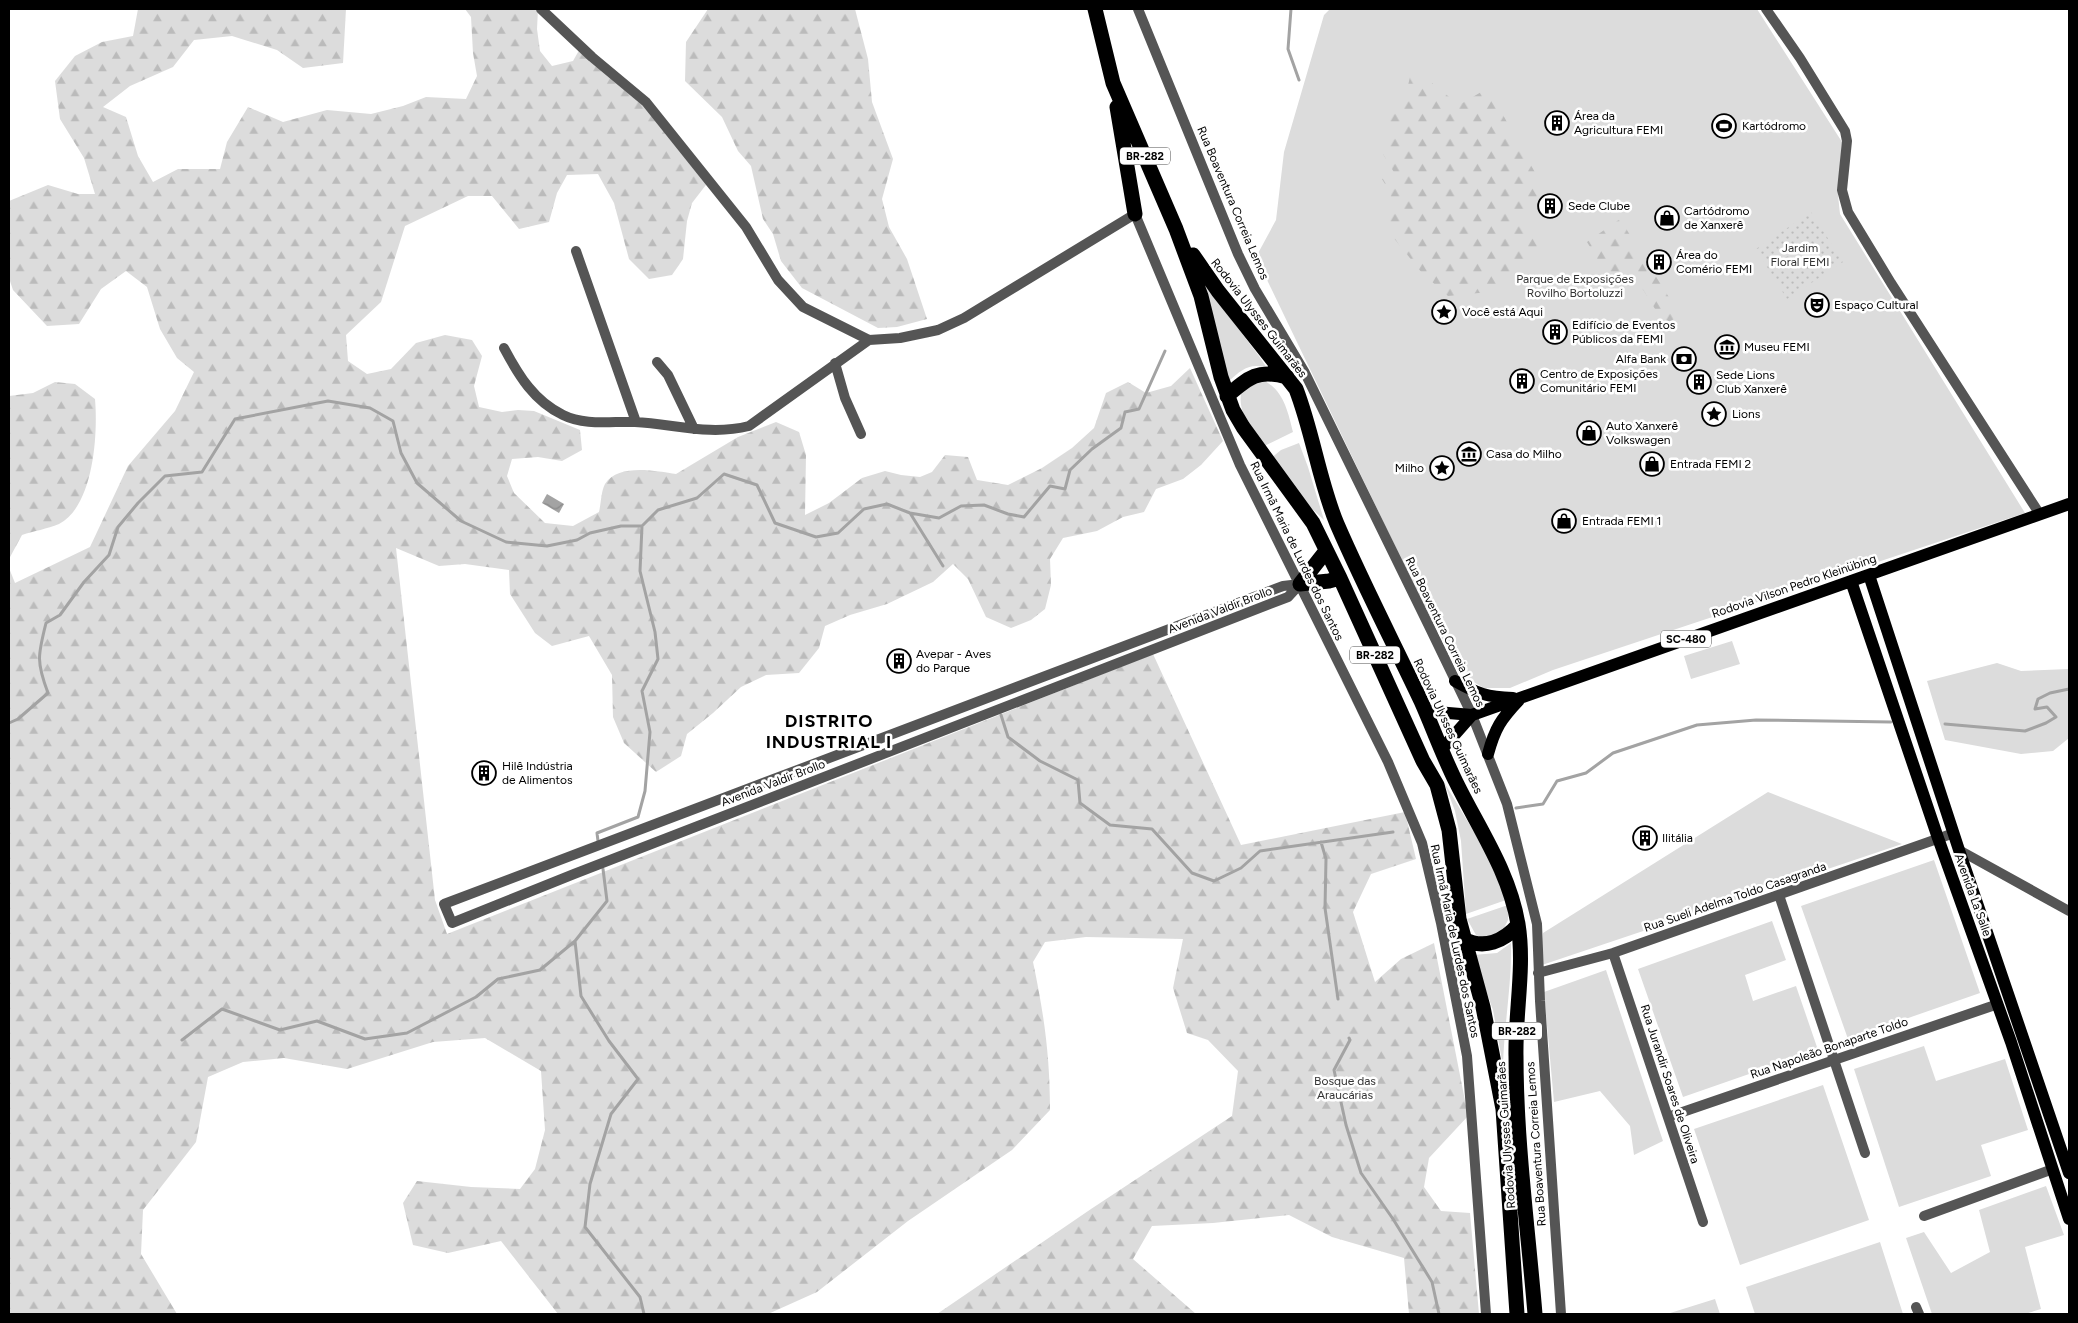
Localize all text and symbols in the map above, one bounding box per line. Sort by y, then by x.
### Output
place label: Área da Agricultura FEMI [1574,109,1663,137]
building icon: Área da Agricultura FEMI [1544,110,1570,136]
sports icon: Kartódromo [1711,113,1737,139]
place label: Kartódromo [1742,119,1806,133]
street label: Rua Boaventura Correia Lemos [1194,124,1272,282]
road number: BR-282 [1120,148,1170,164]
building icon: Sede Clube [1537,193,1563,219]
place label: Sede Clube [1568,199,1630,213]
place label: Cartódromo de Xanxerê [1684,204,1750,232]
shop icon: Cartódromo de Xanxerê [1654,205,1680,231]
park label: Jardim Floral FEMI [1771,241,1829,269]
place label: Área do Comério FEMI [1676,248,1752,276]
building icon: Área do Comério FEMI [1646,249,1672,275]
street label: Rodovia Ulysses Guimarães [1208,256,1310,381]
park label: Parque de Exposições Rovilho Bortoluzzi [1516,272,1634,300]
theatre icon: Espaço Cultural [1804,292,1830,318]
place label: Espaço Cultural [1834,298,1918,312]
place icon: Você está Aqui [1431,299,1457,325]
place label: Você está Aqui [1462,305,1543,319]
place label: Edifício de Eventos Públicos da FEMI [1572,318,1676,346]
building icon: Edifício de Eventos Públicos da FEMI [1542,319,1568,345]
museum icon: Museu FEMI [1714,334,1740,360]
place label: Museu FEMI [1744,340,1810,354]
bank icon: Alfa Bank [1671,346,1697,372]
place label: Alfa Bank [1616,352,1666,366]
place label: Centro de Exposições Comunitário FEMI [1540,367,1658,395]
building icon: Centro de Exposições Comunitário FEMI [1509,368,1535,394]
place label: Sede Lions Club Xanxerê [1716,368,1787,396]
building icon: Sede Lions Club Xanxerê [1686,369,1712,395]
place icon: Lions [1701,401,1727,427]
place label: Lions [1732,407,1761,421]
place label: Auto Xanxerê Volkswagen [1606,419,1678,447]
shop icon: Auto Xanxerê Volkswagen [1576,420,1602,446]
museum icon: Casa do Milho [1456,441,1482,467]
place label: Casa do Milho [1486,447,1562,461]
shop icon: Entrada FEMI 2 [1639,451,1665,477]
place icon: Milho [1429,455,1455,481]
place label: Entrada FEMI 2 [1670,457,1751,471]
street label: Rua Irmã Maria de Lurdes dos Santos [1247,459,1347,643]
place label: Milho [1395,461,1424,475]
shop icon: Entrada FEMI 1 [1551,508,1577,534]
place label: Entrada FEMI 1 [1582,514,1662,528]
street label: Rodovia Vilson Pedro Kleinübing [1710,551,1878,621]
street label: Rua Boaventura Correia Lemos [1403,555,1488,710]
street label: Avenida Valdir Brollo [1166,584,1274,636]
road number: SC-480 [1661,630,1711,648]
road number: BR-282 [1350,646,1400,664]
place label: Avepar - Aves do Parque [916,647,991,675]
building icon: Avepar - Aves do Parque [886,648,912,674]
street label: Rodovia Ulysses Guimarães [1411,656,1486,796]
district label: DISTRITO INDUSTRIAL I [766,710,892,753]
street label: Avenida Valdir Brollo [719,757,827,809]
place label: Hilê Indústria de Alimentos [502,759,573,787]
building icon: Hilê Indústria de Alimentos [471,760,497,786]
building icon: Ilitália [1632,825,1658,851]
place label: Ilitália [1662,831,1693,845]
street label: Rua Irmã Maria de Lurdes dos Santos [1428,843,1482,1039]
street label: Avenida La Salle [1952,852,1995,939]
street label: Rua Sueli Adelma Toldo Casagranda [1642,859,1828,935]
street label: Rua Jurandir Soares de Oliveira [1638,1003,1702,1165]
street label: Rua Napoleão Bonaparte Toldo [1748,1014,1910,1082]
road number: BR-282 [1492,1022,1542,1040]
street label: Rodovia Ulysses Guimarães [1494,1061,1518,1209]
street label: Rua Boaventura Correia Lemos [1523,1061,1549,1227]
park label: Bosque das Araucárias [1314,1074,1376,1102]

